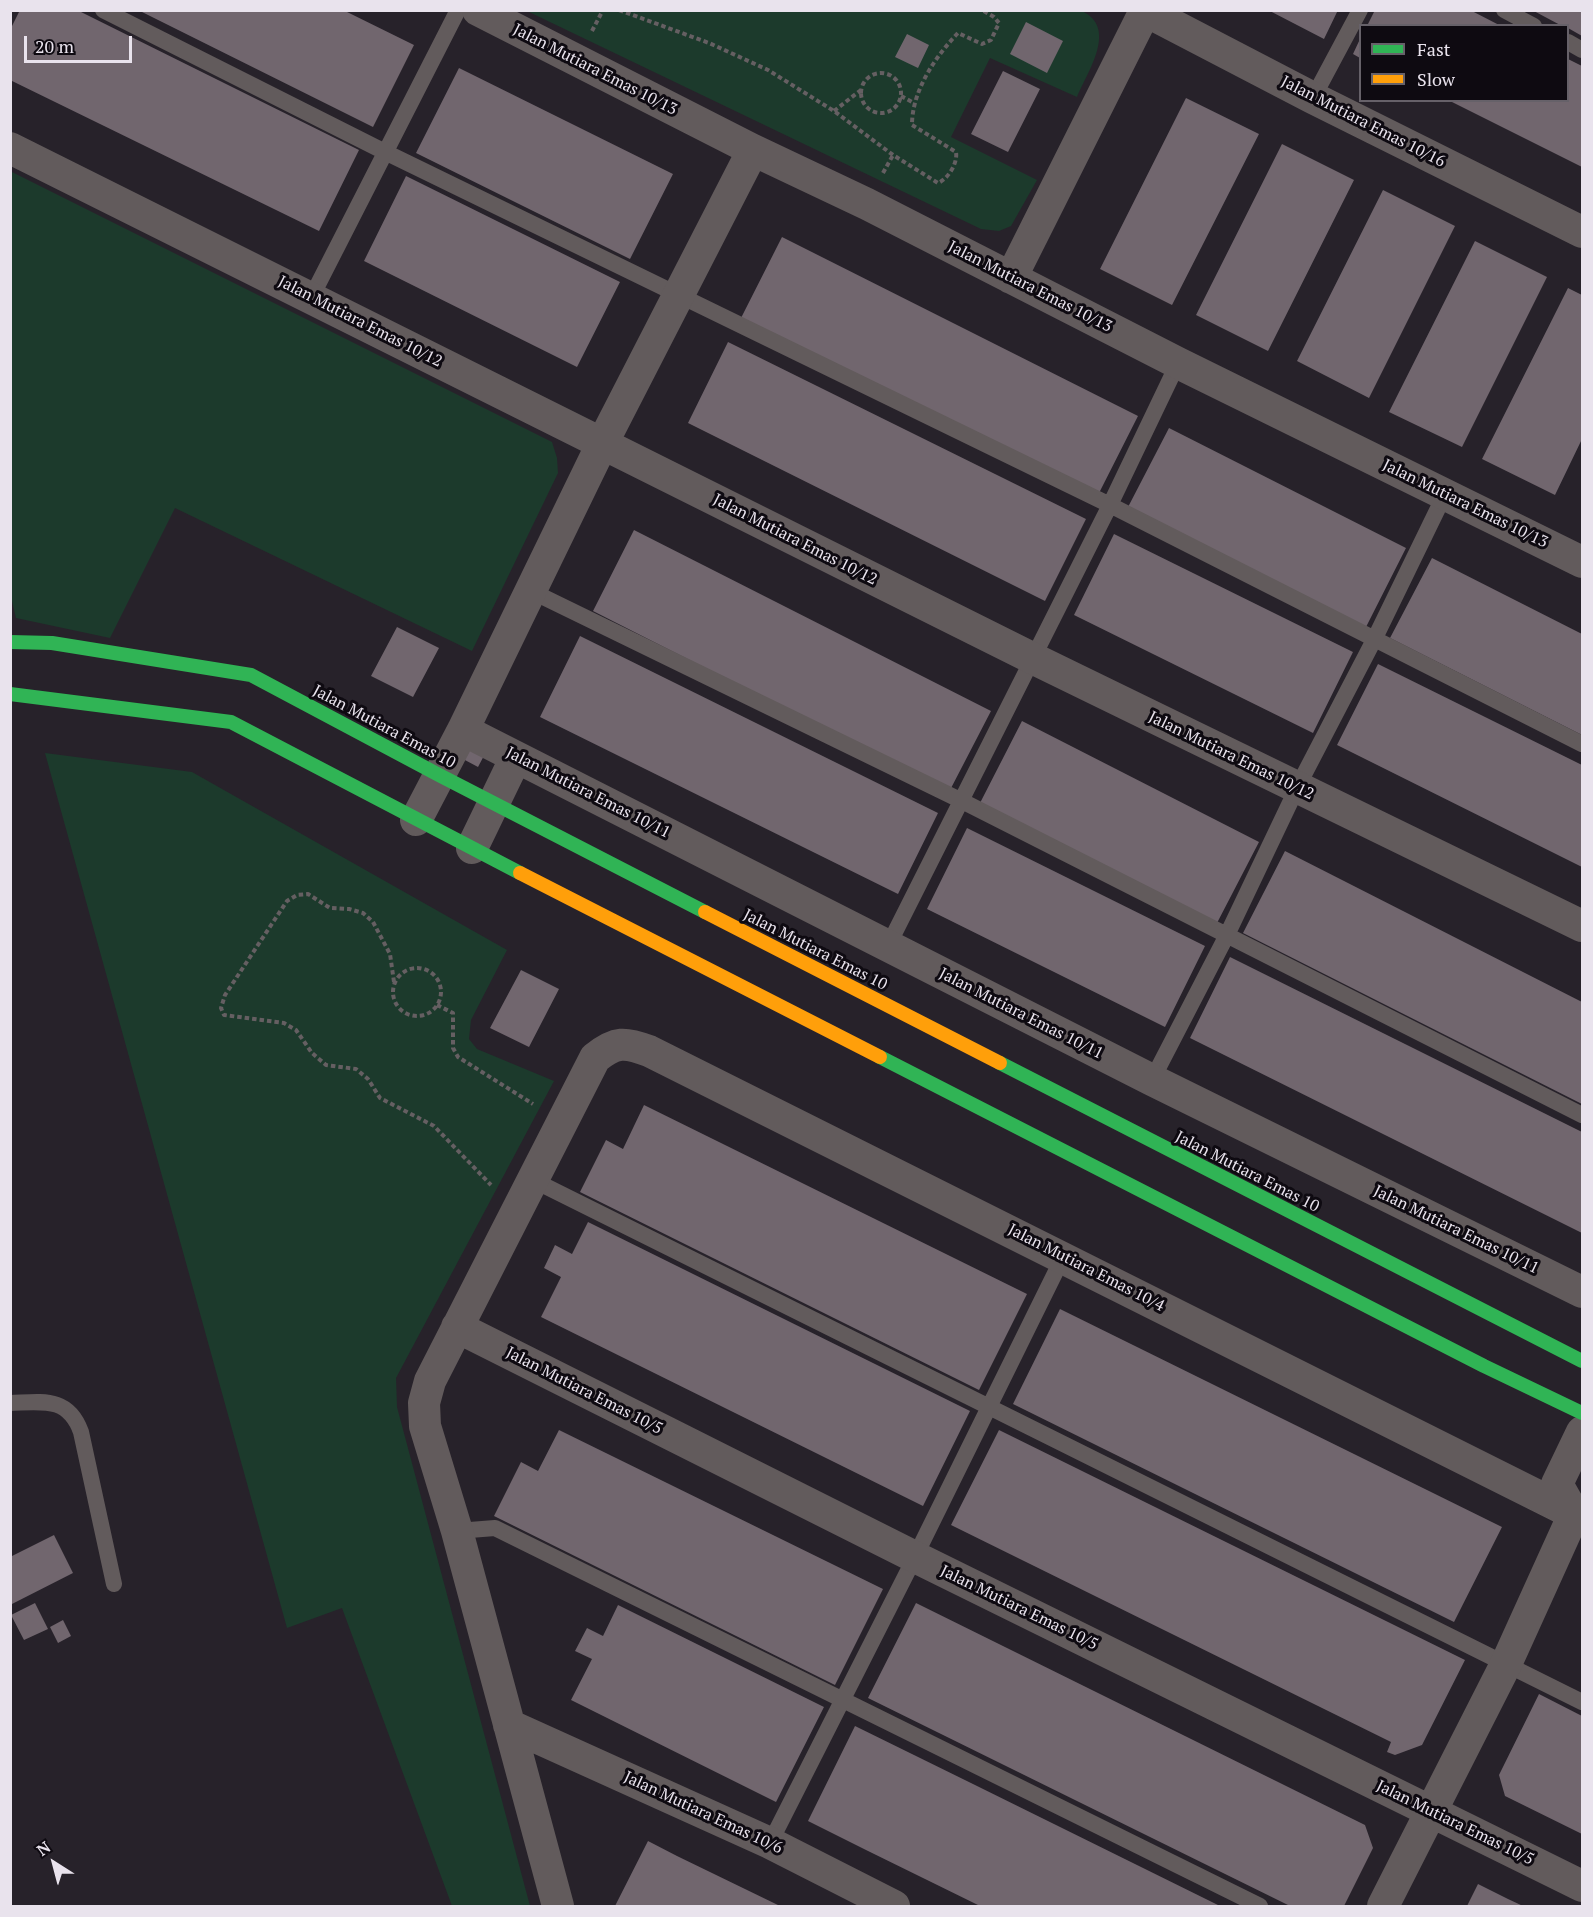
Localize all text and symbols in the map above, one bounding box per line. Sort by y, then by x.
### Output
street label: Jalan Mutiara Emas 10/13 [510,20,680,120]
scale bar [27,24,135,62]
legend [1359,24,1569,102]
text: 20 m [35,34,74,58]
text: Fast [1417,37,1450,61]
text: Slow [1417,67,1455,91]
street label: Jalan Mutiara Emas 10/16 [1278,72,1448,172]
street label: Jalan Mutiara Emas 10/13 [945,237,1115,337]
street label: Jalan Mutiara Emas 10/12 [275,272,445,372]
street label: Jalan Mutiara Emas 10/13 [1379,456,1551,552]
street label: Jalan Mutiara Emas 10/12 [710,490,880,590]
street label: Jalan Mutiara Emas 10 [309,681,459,773]
street label: Jalan Mutiara Emas 10/12 [1145,708,1317,804]
street label: Jalan Mutiara Emas 10/11 [503,743,673,843]
street label: Jalan Mutiara Emas 10 [740,905,890,995]
street label: Jalan Mutiara Emas 10/11 [936,964,1106,1064]
street label: Jalan Mutiara Emas 10 [1172,1127,1322,1217]
street label: Jalan Mutiara Emas 10/11 [1370,1182,1542,1278]
street label: Jalan Mutiara Emas 10/4 [1005,1220,1167,1316]
street label: Jalan Mutiara Emas 10/5 [503,1343,665,1439]
street label: Jalan Mutiara Emas 10/5 [937,1561,1101,1655]
street label: Jalan Mutiara Emas 10/6 [621,1768,785,1858]
street label: Jalan Mutiara Emas 10/5 [1373,1776,1537,1870]
north arrow [24,1833,84,1893]
text: N [32,1836,55,1861]

